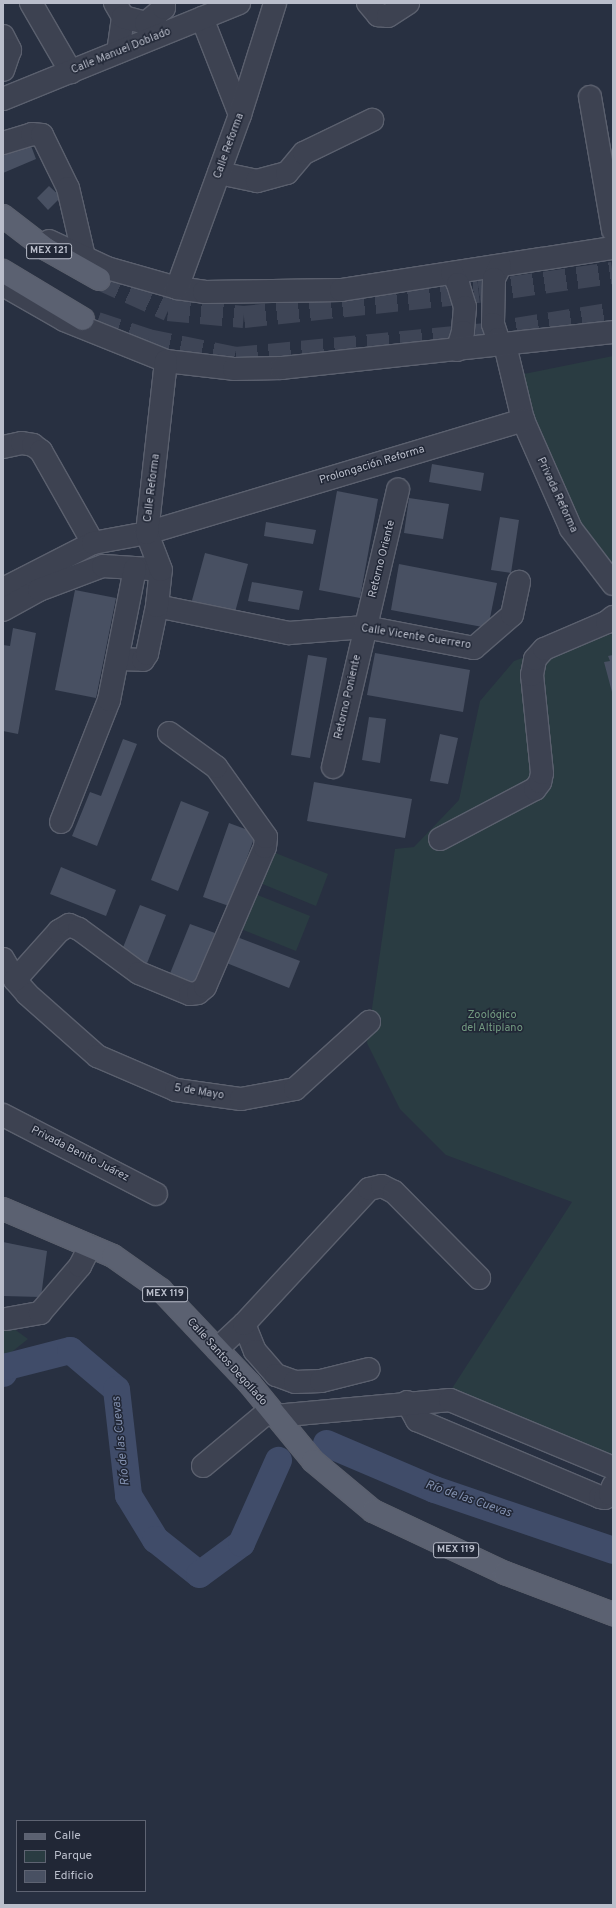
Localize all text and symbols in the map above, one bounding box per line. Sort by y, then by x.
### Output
street label: Calle Manuel Doblado [69,25,173,77]
street label: Calle Reforma [211,111,247,181]
road number: MEX 121 [26,243,72,259]
street label: Prolongación Reforma [318,443,426,487]
street label: Calle Reforma [141,453,163,523]
street label: Privada Reforma [534,455,580,535]
street label: Retorno Oriente [366,519,398,599]
street label: Calle Vicente Guerrero [360,622,472,652]
street label: Retorno Poniente [332,653,364,741]
park label: Zoológico del Altiplano [461,1009,523,1035]
street label: 5 de Mayo [173,1082,225,1102]
street label: Privada Benito Juárez [29,1124,131,1184]
road number: MEX 119 [142,1286,188,1302]
street label: Calle Santos Degollado [184,1315,270,1409]
water label: Río de las Cuevas [110,1396,134,1486]
water label: Río de las Cuevas [423,1479,513,1521]
road number: MEX 119 [433,1542,479,1558]
legend [16,1820,146,1892]
text: Calle [54,1828,81,1844]
text: Parque [54,1848,92,1864]
text: Edificio [54,1868,93,1884]

